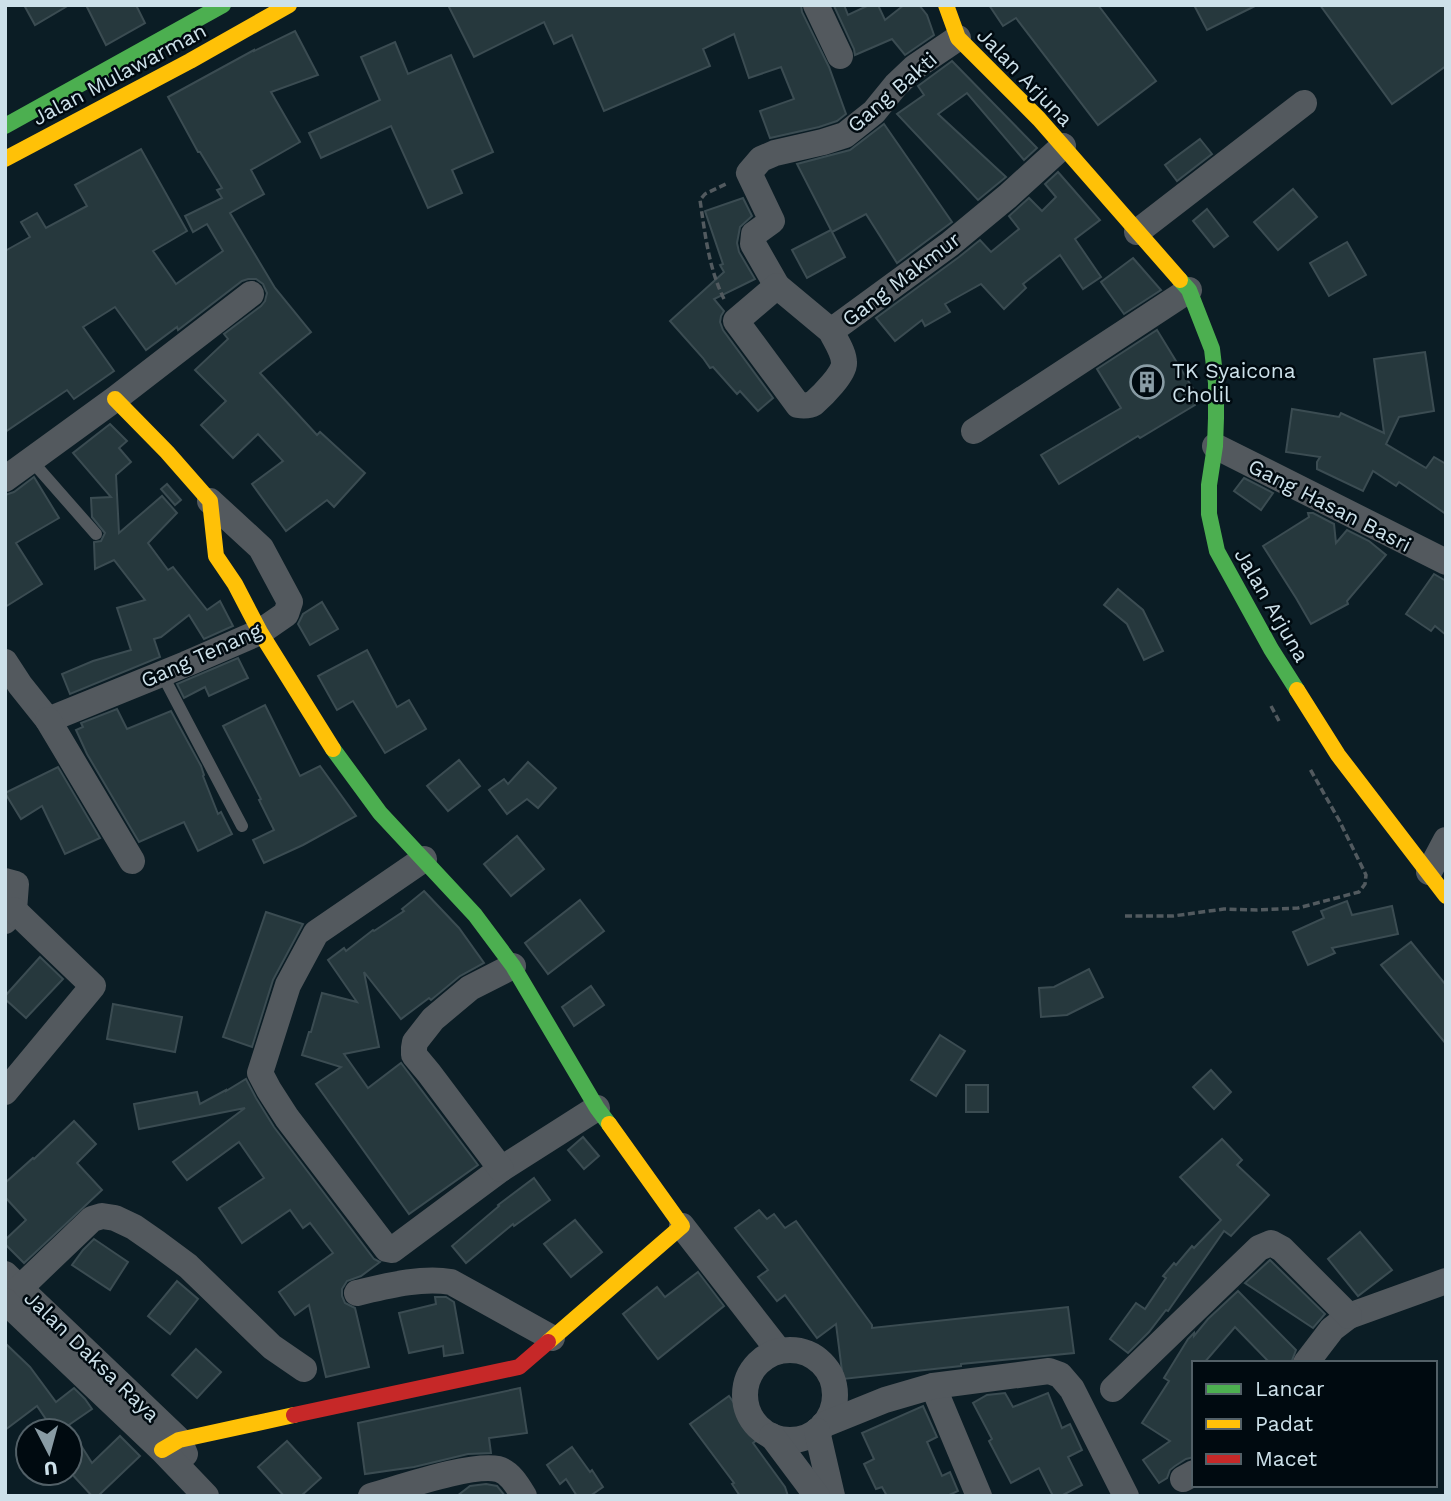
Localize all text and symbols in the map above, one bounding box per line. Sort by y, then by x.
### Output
street label: Jalan Mulawarman [28,18,210,130]
street label: Jalan Arjuna [972,23,1078,131]
street label: Gang Bakti [842,46,942,138]
street label: Gang Makmur [837,226,965,332]
place label: TK Syaicona Cholil [1172,358,1296,407]
building icon: TK Syaicona Cholil [1128,363,1166,401]
street label: Gang Hasan Basri [1244,453,1416,557]
street label: Jalan Arjuna [1229,544,1315,666]
street label: Gang Tenang [137,617,266,693]
street label: Jalan Daksa Raya [19,1285,165,1427]
legend [1192,1361,1437,1487]
text: Lancar [1255,1376,1325,1401]
text: Padat [1255,1411,1313,1436]
north arrow [14,1417,84,1487]
text: Macet [1255,1446,1317,1471]
text: U [43,1456,59,1481]

